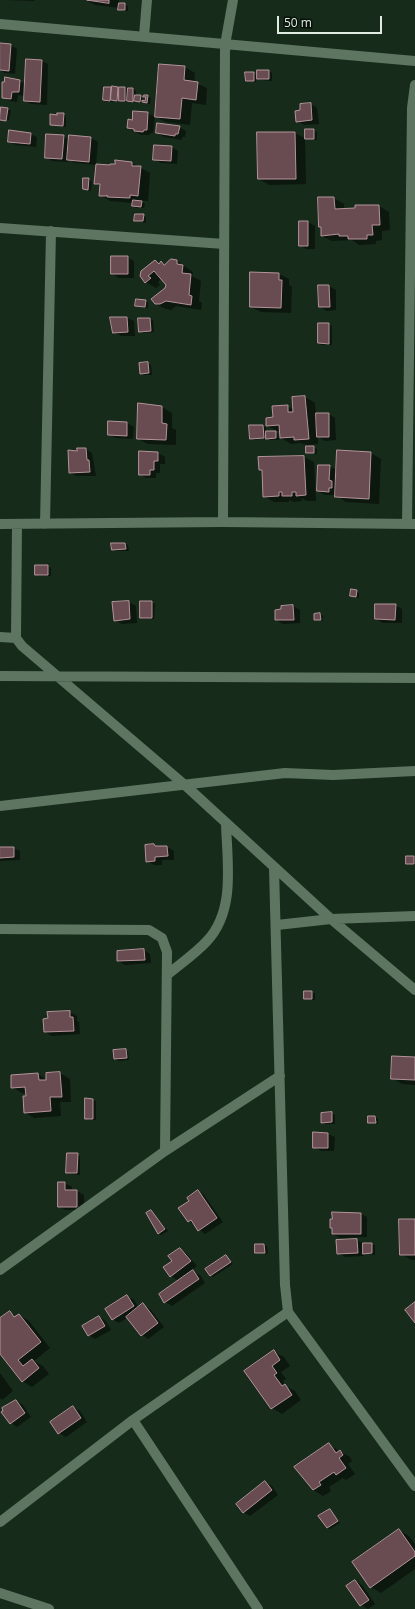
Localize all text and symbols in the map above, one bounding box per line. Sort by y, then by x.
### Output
scale bar [279,8,384,34]
text: 50 m [284,14,312,31]

